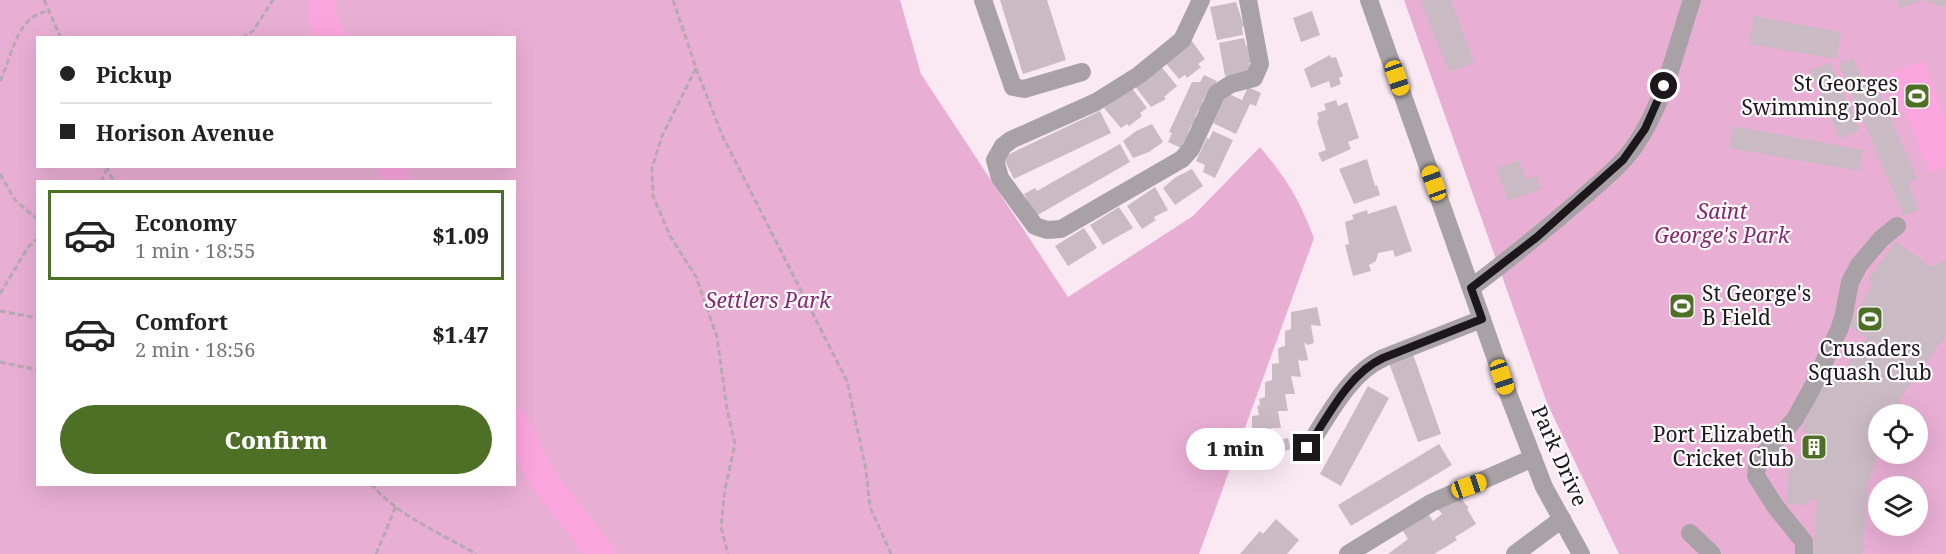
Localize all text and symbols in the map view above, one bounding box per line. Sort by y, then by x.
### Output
car [1383,58,1411,98]
text: Pickup [96,59,172,89]
place label: St Georges Swimming pool [1742,69,1898,121]
route start [1650,72,1677,99]
sports icon: St Georges Swimming pool [1902,81,1932,111]
text: Horison Avenue [96,117,274,147]
car [1419,163,1449,203]
park label: Saint George's Park [1654,197,1791,249]
text: Economy [135,207,237,237]
icon: car [63,208,117,262]
text: $1.09 [432,220,489,250]
text: 1 min · 18:55 [135,237,255,264]
place label: St George's B Field [1702,279,1811,331]
park label: Settlers Park [705,286,832,314]
sports icon: St George's B Field [1667,291,1697,321]
sports icon: Crusaders Squash Club [1855,304,1885,334]
text: Comfort [135,306,228,336]
icon: car [63,307,117,361]
text: $1.47 [432,319,489,349]
place label: Crusaders Squash Club [1808,334,1932,386]
text: 2 min · 18:56 [135,336,255,363]
car [1488,357,1516,397]
street label: Park Drive [1525,401,1595,510]
map controls [1868,404,1928,536]
button: locate [1868,404,1928,464]
button: Confirm [60,405,492,474]
place label: Port Elizabeth Cricket Club [1653,420,1794,472]
callout: 1 min [1187,427,1286,469]
building icon: Port Elizabeth Cricket Club [1799,432,1829,462]
route end [1293,434,1320,461]
text: 1 min [1207,435,1264,462]
car [1449,472,1489,500]
button: layers [1868,476,1928,536]

